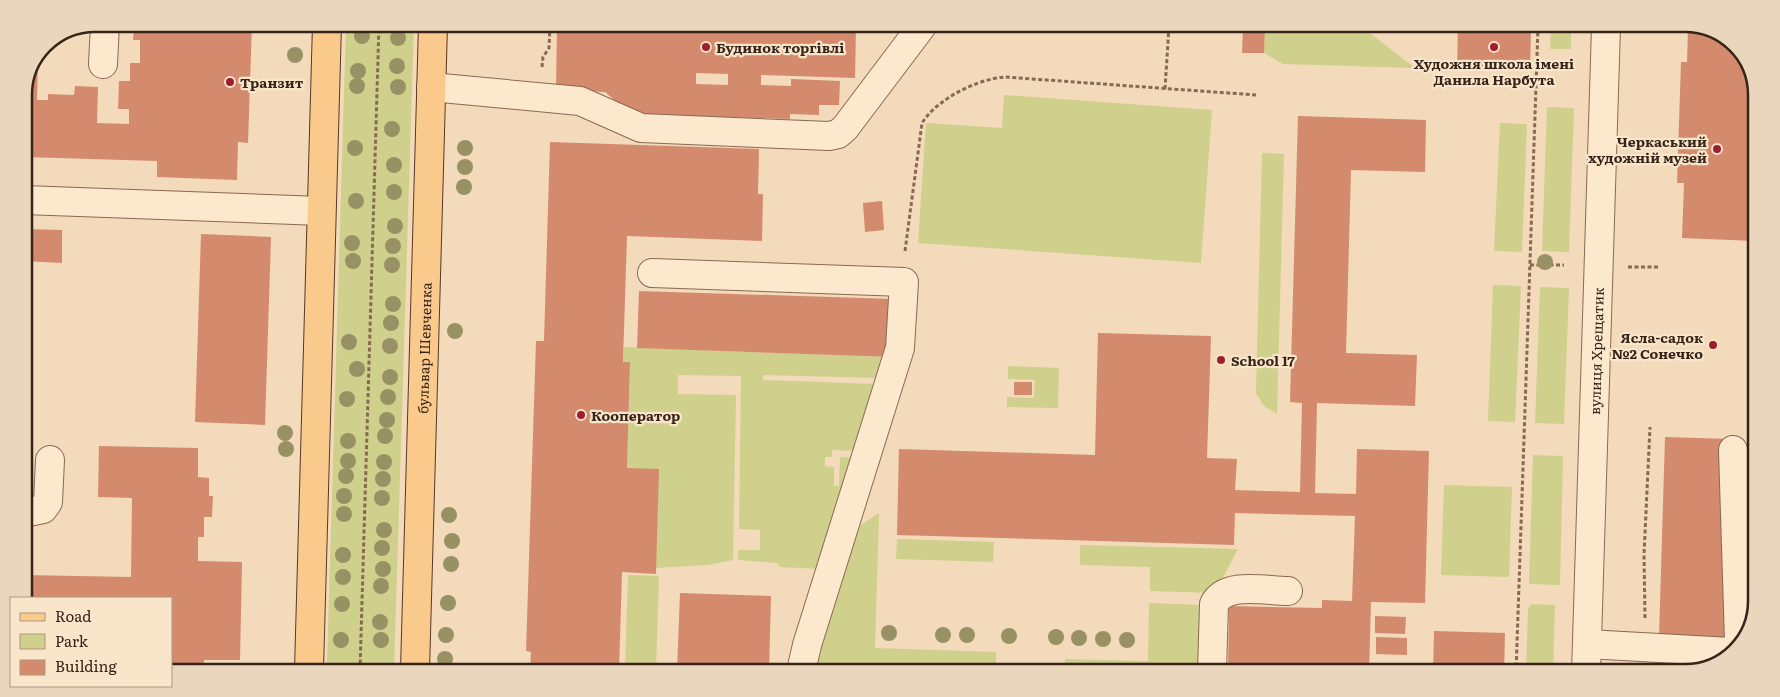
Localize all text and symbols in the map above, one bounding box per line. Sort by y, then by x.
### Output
place label: Будинок торгівлі [716,37,844,57]
marker: Будинок торгівлі [700,41,712,53]
marker: Художня школа імені Данила Нарбута [1488,41,1500,53]
place label: Художня школа імені Данила Нарбута [1414,53,1574,89]
place label: Транзит [240,72,304,92]
marker: Транзит [224,76,236,88]
place label: Черкаський художній музей [1588,131,1707,167]
marker: Черкаський художній музей [1711,143,1723,155]
street label: бульвар Шевченка [412,282,436,414]
street label: вулиця Хрещатик [1584,287,1608,415]
place label: Ясла-садок №2 Сонечко [1611,327,1703,363]
marker: Ясла-садок №2 Сонечко [1707,339,1719,351]
place label: School 17 [1231,350,1295,370]
marker: School 17 [1215,354,1227,366]
place label: Кооператор [591,405,680,425]
marker: Кооператор [575,409,587,421]
legend [10,597,172,687]
text: Road [55,604,91,627]
text: Park [55,629,89,652]
text: Building [55,654,117,677]

